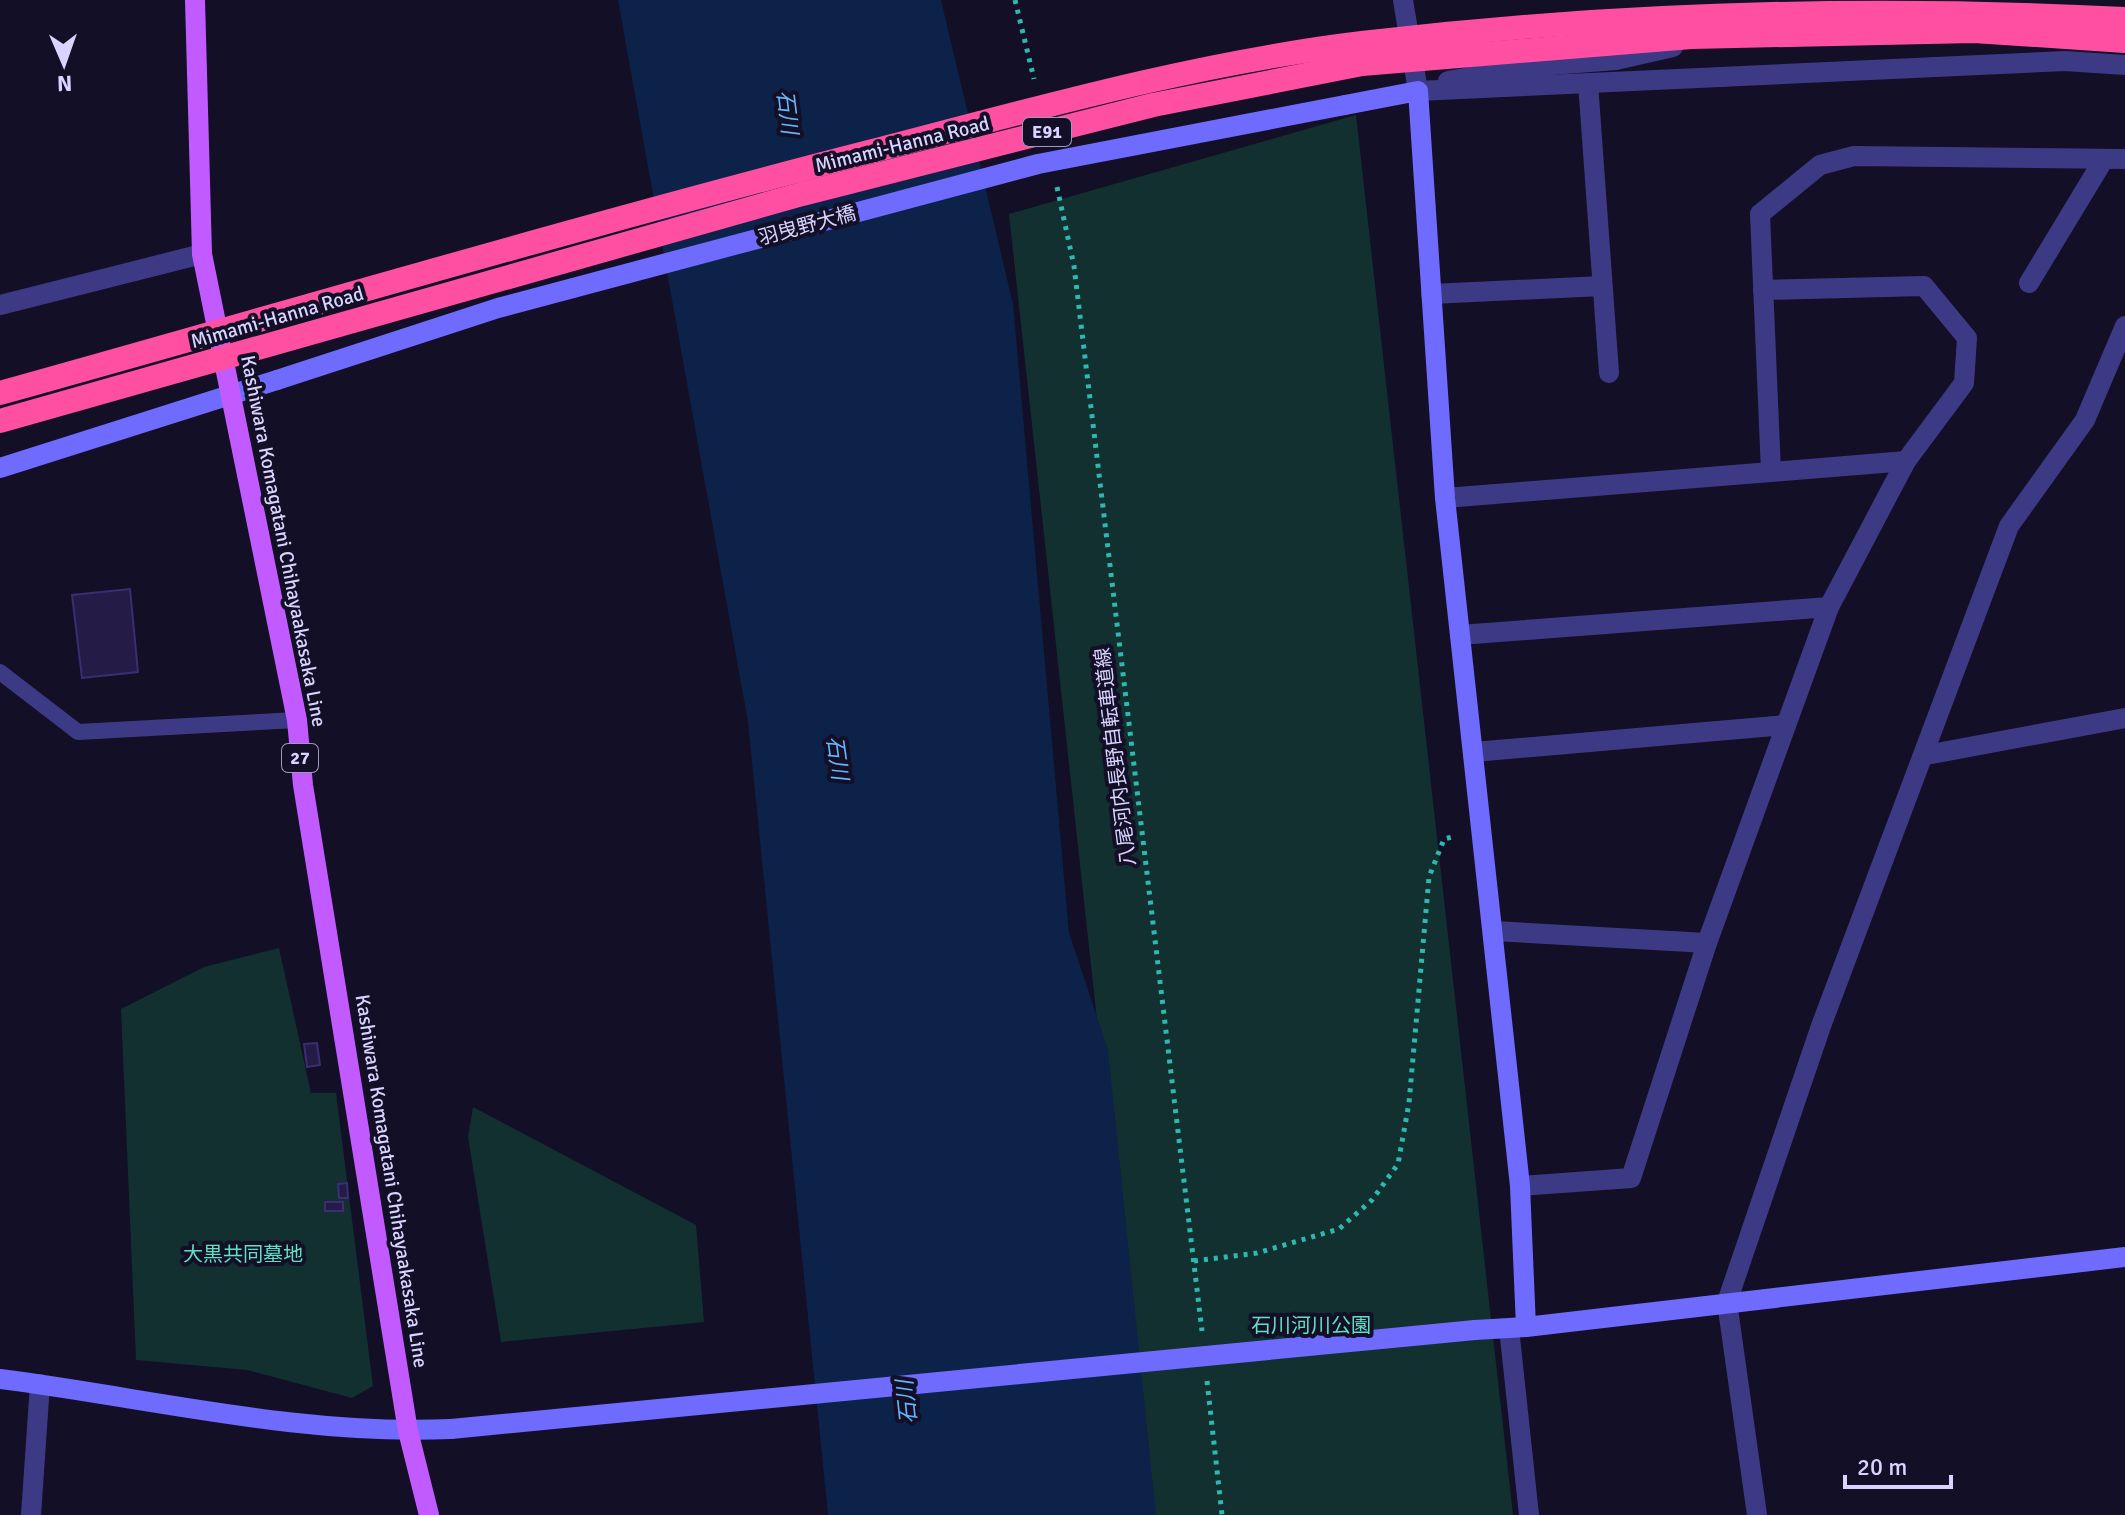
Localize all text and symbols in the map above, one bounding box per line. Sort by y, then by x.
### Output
north arrow [24,24,104,104]
text: N [57,70,73,97]
water label: 石川 [771,89,804,138]
street label: Mimami-Hanna Road [812,111,992,178]
road number: E91 [1023,118,1071,146]
street label: 羽曳野大橋 [756,200,859,250]
street label: Mimami-Hanna Road [188,281,367,354]
street label: Kashiwara Komagatani Chihayaakasaka Line [235,353,332,729]
street label: 八尾河内長野自転車道線 [1090,646,1141,868]
water label: 石川 [821,734,854,784]
road number: 27 [282,744,318,772]
street label: Kashiwara Komagatani Chihayaakasaka Line [350,992,433,1370]
park label: 大黒共同墓地 [183,1242,303,1267]
park label: 石川河川公園 [1251,1313,1371,1338]
water label: 石川 [891,1377,922,1425]
scale bar [1845,1439,1951,1489]
text: 20 m [1857,1452,1907,1482]

